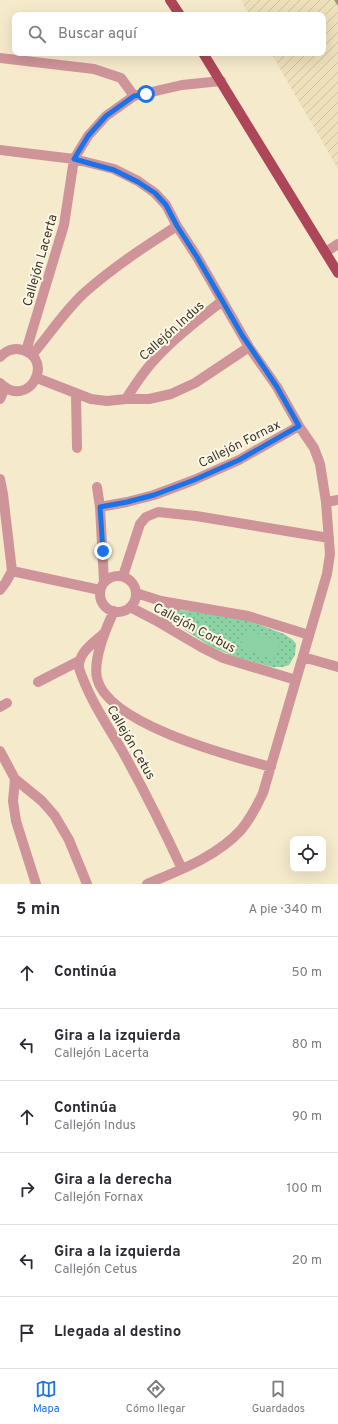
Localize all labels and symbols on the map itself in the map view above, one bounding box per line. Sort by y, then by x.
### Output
route start [137,85,155,103]
street label: Callejón Lacerta [20,213,62,308]
street label: Callejón Indus [137,298,208,365]
street label: Callejón Fornax [196,417,284,472]
route end [94,542,112,560]
street label: Callejón Corbus [150,600,238,657]
street label: Callejón Cetus [103,703,158,783]

